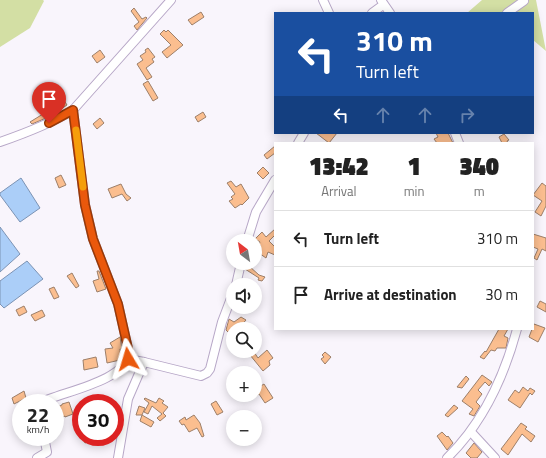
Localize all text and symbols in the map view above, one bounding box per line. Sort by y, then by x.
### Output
text: 310 m [356,19,433,62]
icon: left [290,28,342,80]
text: Turn left [356,58,419,85]
pin [32,82,66,123]
icon: arrive [38,88,60,110]
icon: left [330,104,352,126]
icon: ahead [372,104,394,126]
icon: ahead [414,104,436,126]
icon: right [456,104,478,126]
text: 13:42 [309,148,369,184]
text: 1 [407,148,421,184]
text: 340 [459,148,499,184]
text: Arrival [321,181,356,201]
text: min [404,181,424,201]
text: m [474,181,485,201]
text: Turn left [324,227,379,250]
text: 310 m [477,227,518,250]
icon: left [290,228,312,250]
north arrow [226,234,262,270]
map controls [226,234,262,446]
button: sound [226,278,262,314]
text: Arrive at destination [324,283,457,306]
text: 30 m [485,283,518,306]
icon: arrive [290,284,312,306]
button: search [226,322,262,358]
position arrow [107,338,149,380]
button: + [226,366,262,402]
speed limit sign: 30 [72,394,124,446]
text: 22 [27,399,49,430]
button: − [226,410,262,446]
text: km/h [27,422,49,437]

